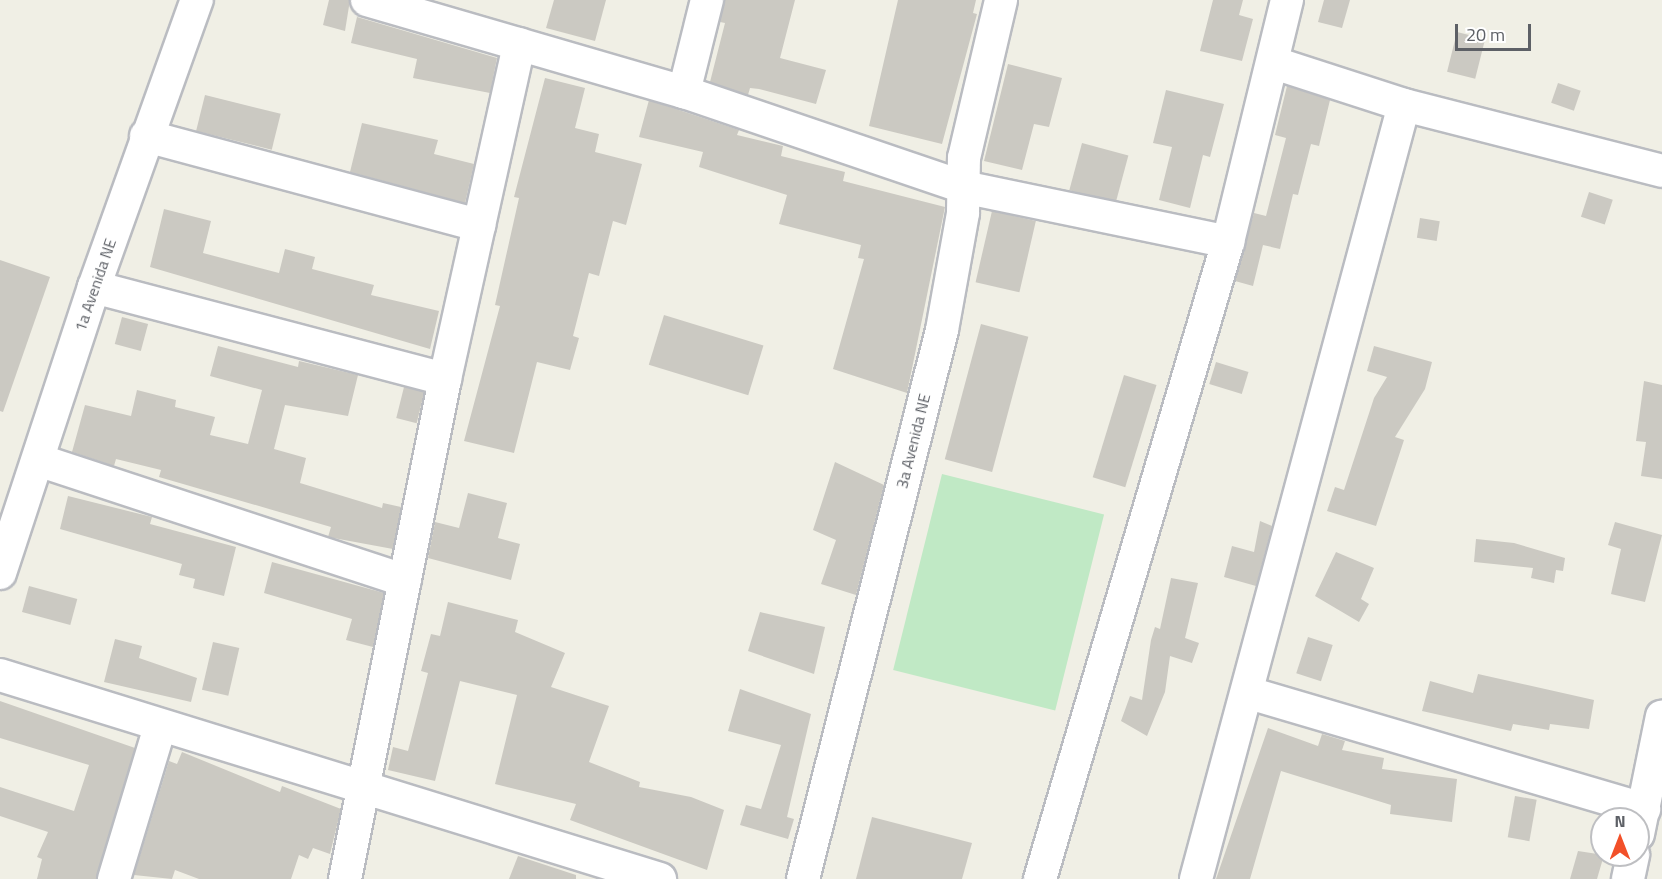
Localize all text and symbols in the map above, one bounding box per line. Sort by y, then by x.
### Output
scale bar [1458,12,1534,50]
text: 20 m [1466,21,1505,48]
street label: 1a Avenida NE [70,236,120,334]
street label: 3a Avenida NE [892,392,934,490]
north arrow [1590,807,1650,867]
text: N [1614,809,1626,833]

